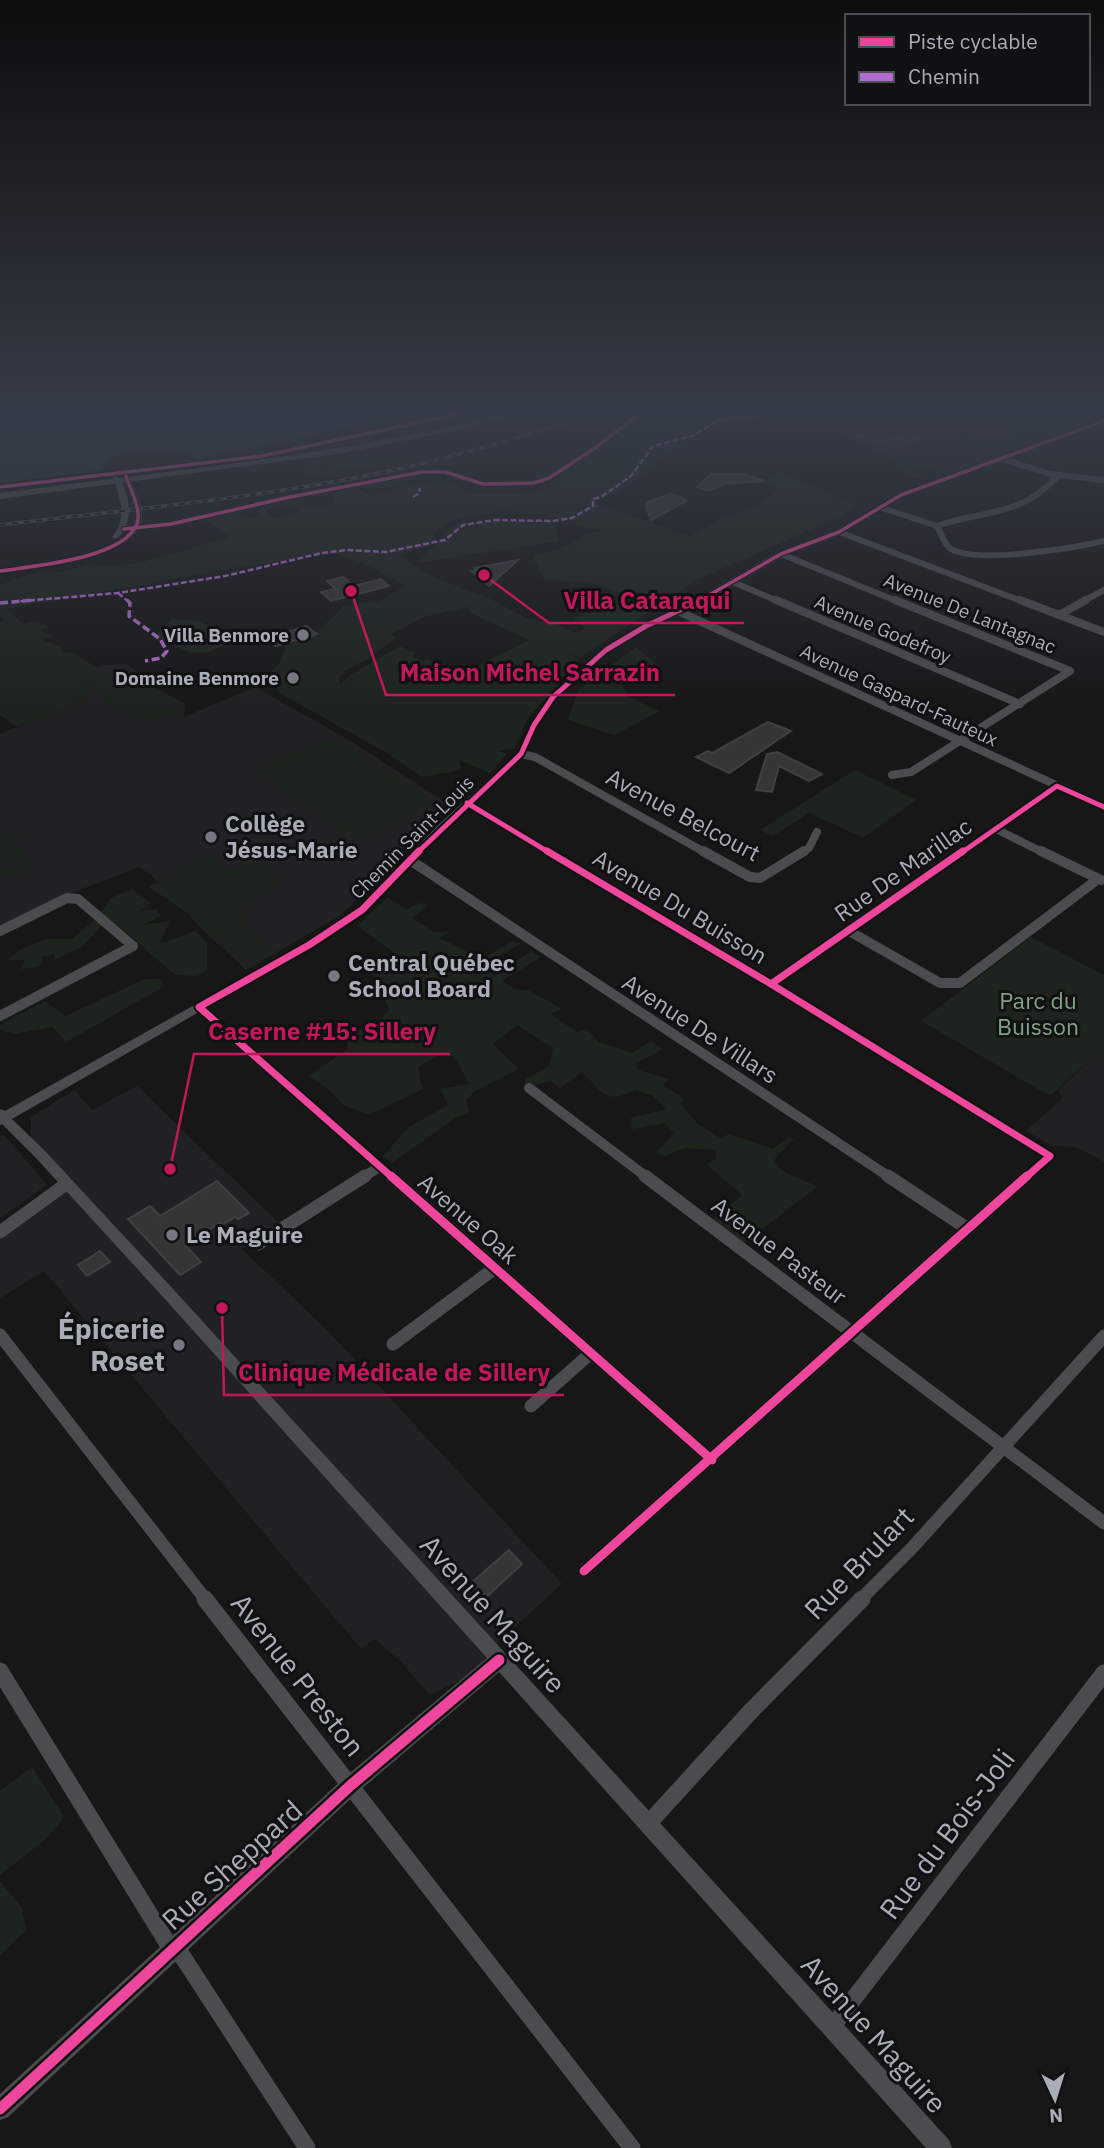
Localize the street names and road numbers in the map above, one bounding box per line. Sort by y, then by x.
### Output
street label: Avenue De Lantagnac [880,568,1060,659]
street label: Avenue Godefroy [811,589,955,669]
street label: Avenue Gaspard-Fauteux [796,639,1002,752]
street label: Avenue Belcourt [601,761,766,867]
street label: Chemin Saint-Louis [345,770,479,904]
street label: Rue De Marillac [828,811,977,928]
street label: Avenue Du Buisson [588,842,773,970]
street label: Avenue De Villars [617,967,784,1090]
street label: Avenue Oak [412,1167,525,1270]
street label: Avenue Pasteur [706,1190,854,1311]
street label: Rue Brulart [796,1498,922,1627]
street label: Avenue Maguire [412,1527,574,1701]
street label: Avenue Preston [223,1586,374,1764]
street label: Rue du Bois-Joli [871,1741,1023,1926]
street label: Rue Sheppard [153,1792,310,1938]
street label: Avenue Maguire [793,1947,955,2121]

